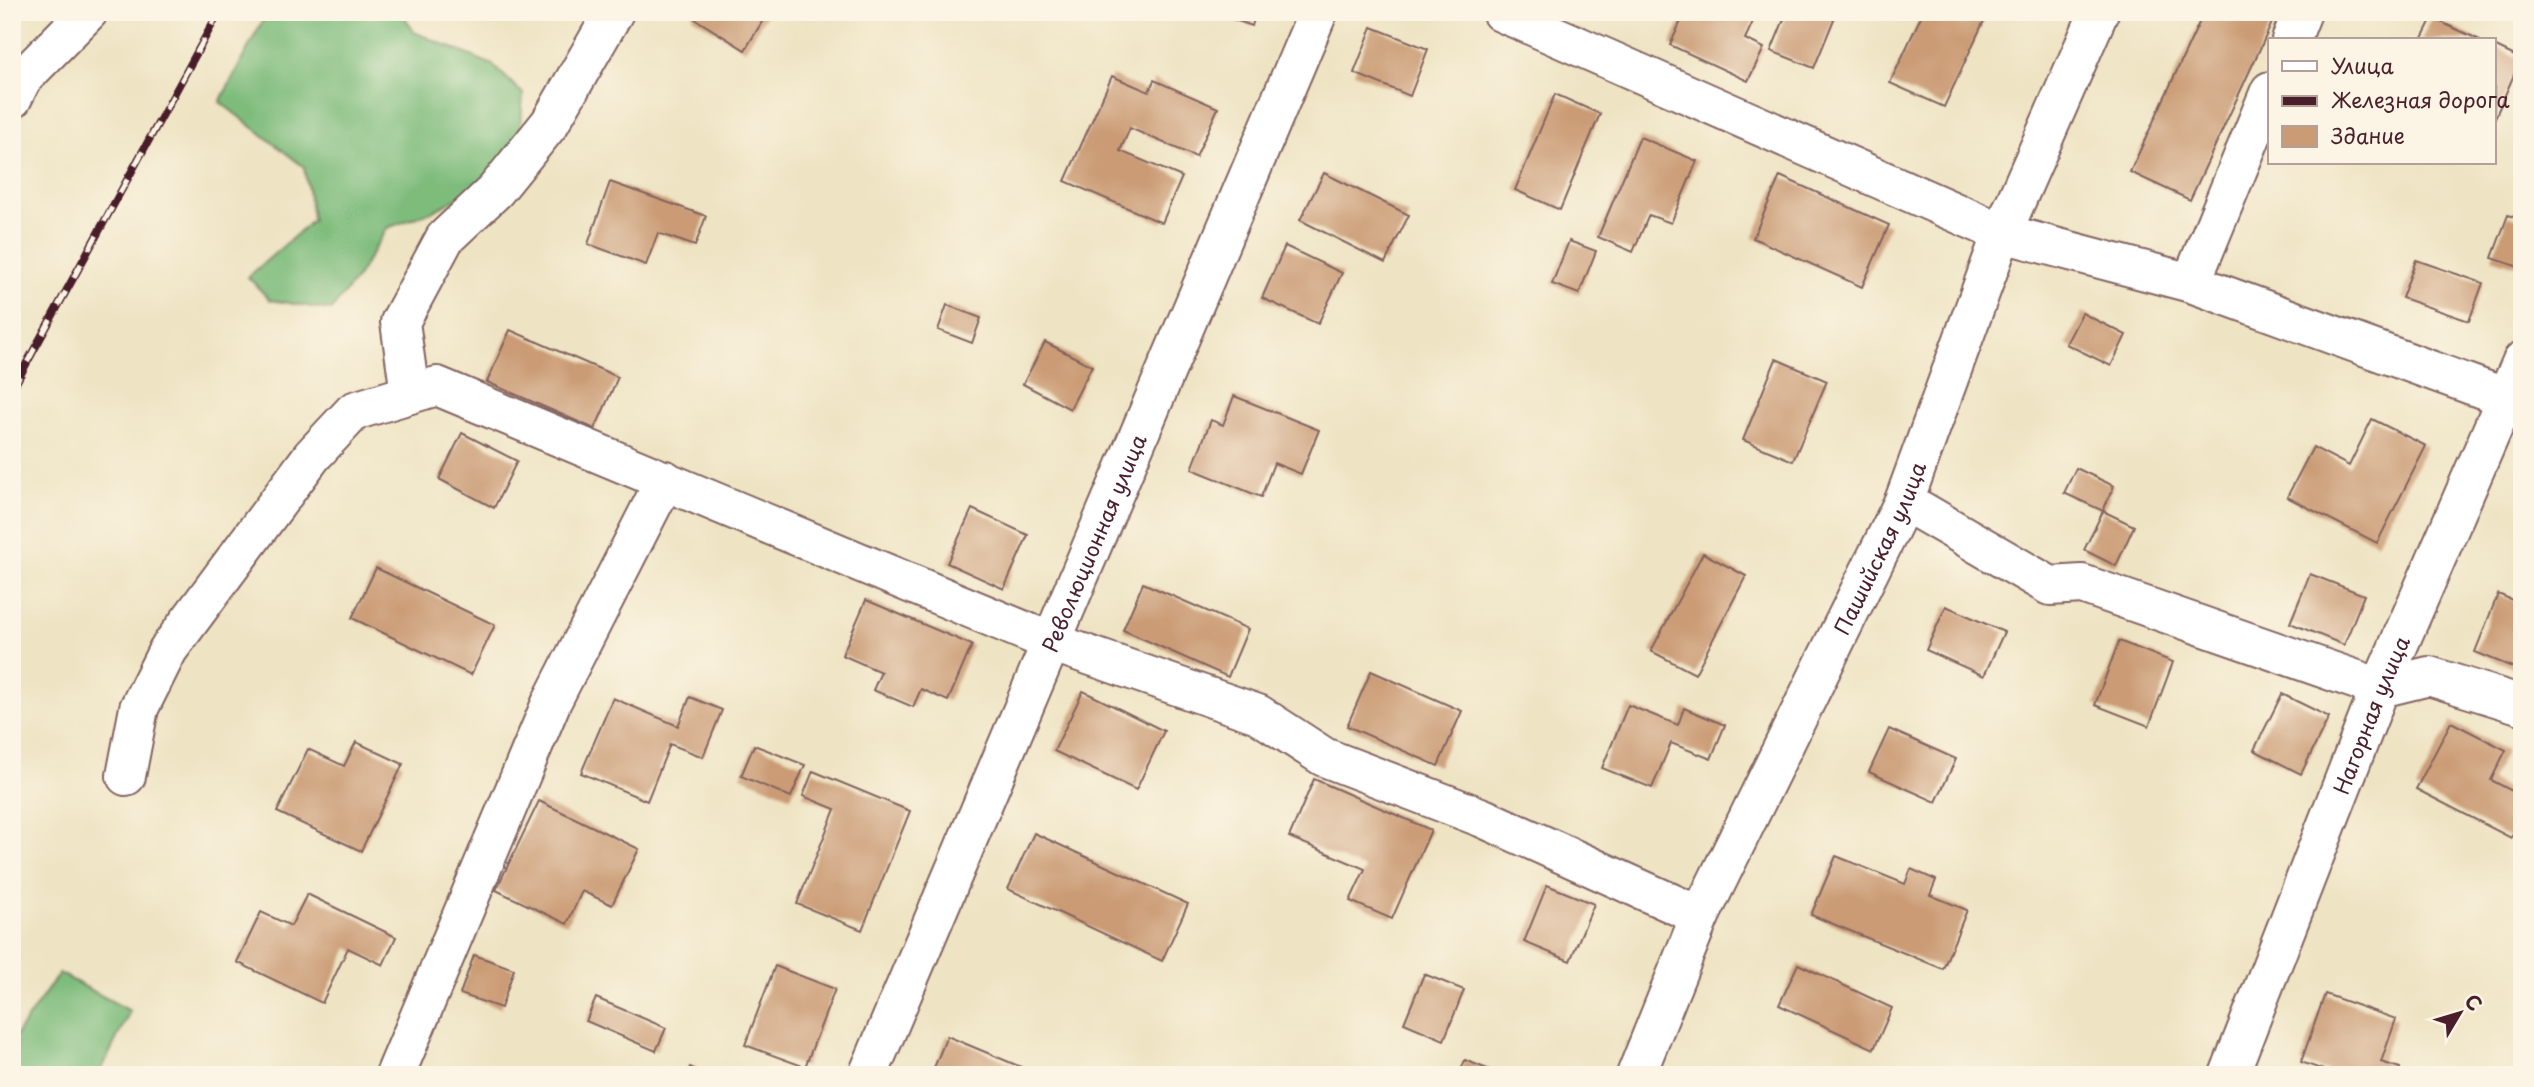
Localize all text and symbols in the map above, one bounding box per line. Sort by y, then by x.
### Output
legend [2268,38,2496,164]
text: Улица [2331,49,2394,81]
text: Железная дорога [2331,83,2509,115]
text: Здание [2331,119,2405,151]
street label: Революционная улица [1033,428,1154,657]
street label: Пашийская улица [1825,456,1933,640]
street label: Нагорная улица [2324,630,2417,799]
north arrow [2426,978,2496,1048]
text: С [2459,988,2490,1016]

